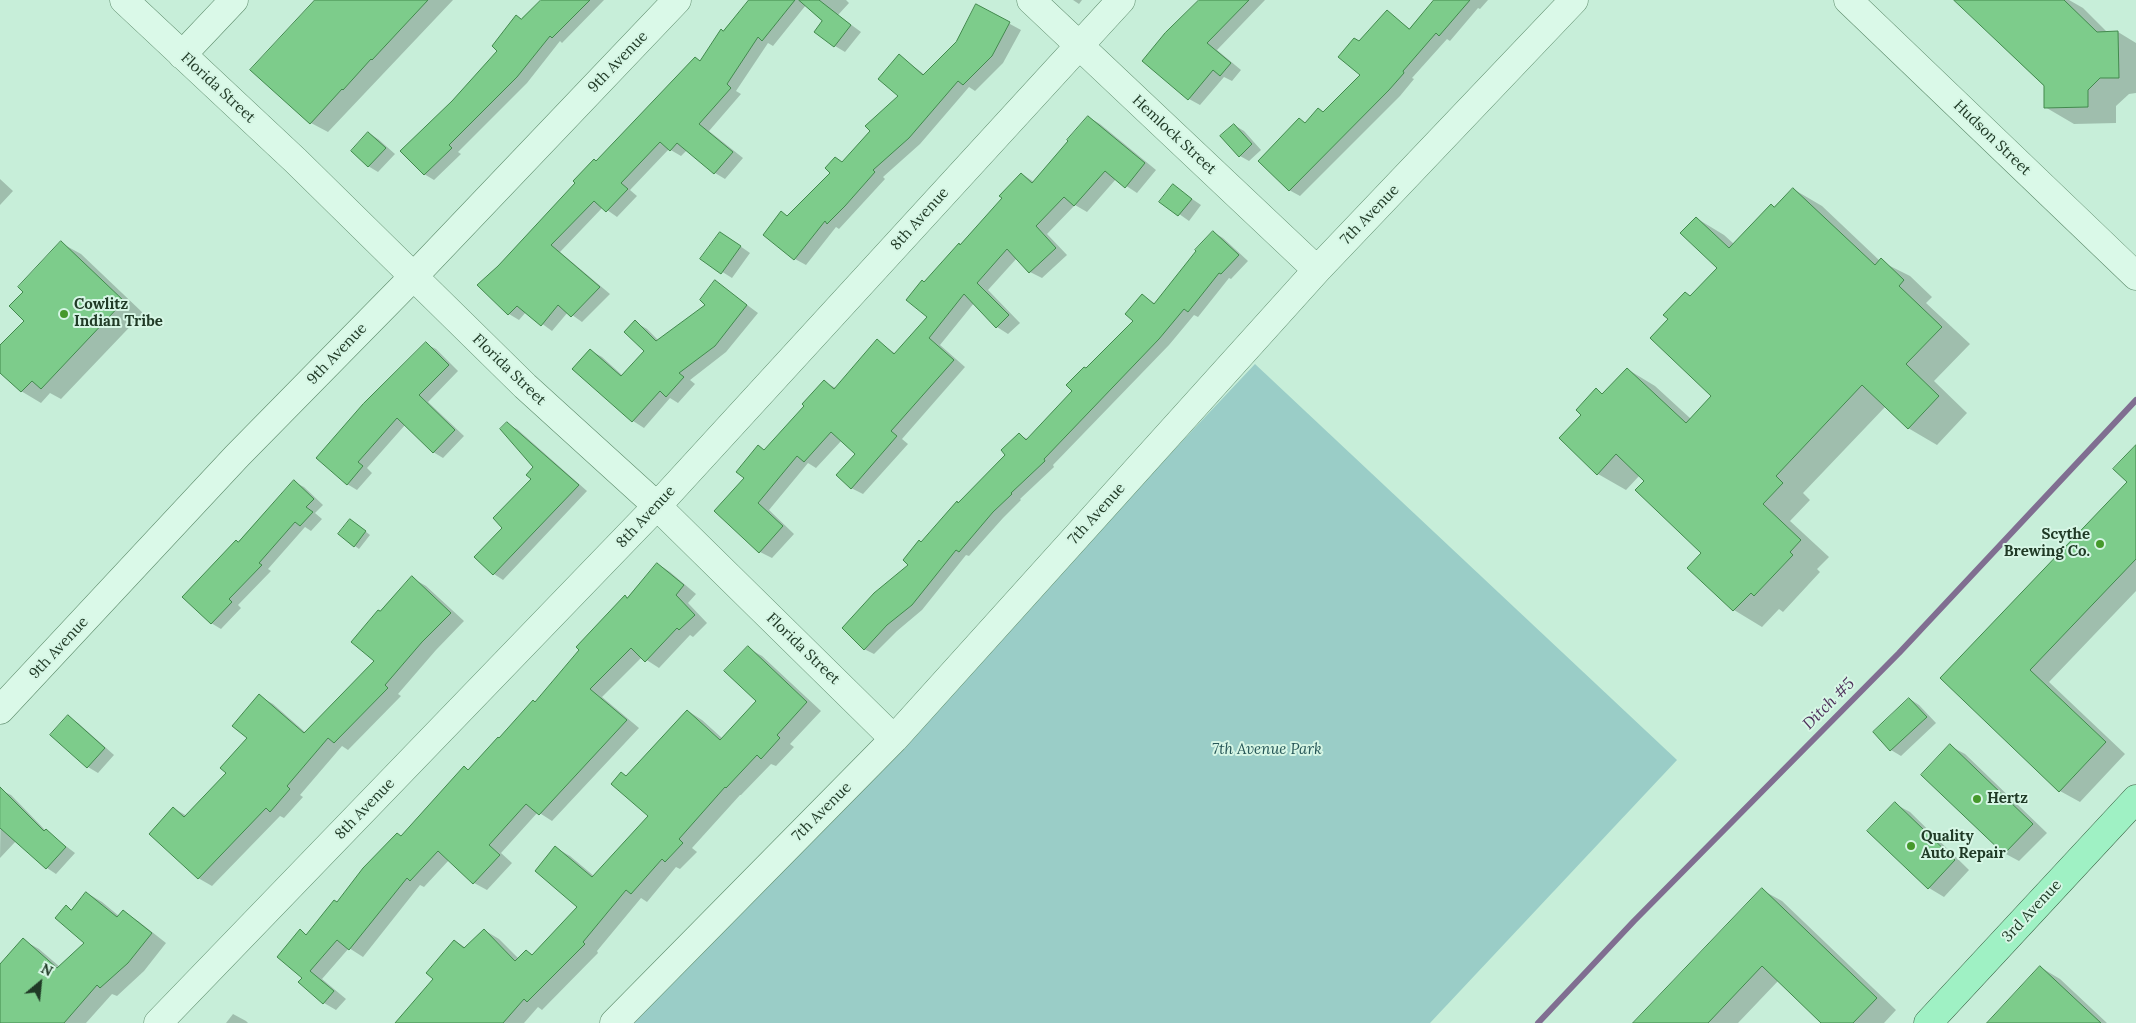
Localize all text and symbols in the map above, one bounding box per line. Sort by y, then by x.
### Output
street label: 9th Avenue [584,28,652,96]
street label: Florida Street [177,49,259,127]
street label: Hemlock Street [1128,91,1220,179]
street label: Hudson Street [1950,97,2034,179]
street label: 7th Avenue [1337,181,1403,249]
street label: 8th Avenue [887,184,953,254]
place label: Cowlitz Indian Tribe [74,296,163,331]
marker: Cowlitz Indian Tribe [58,308,70,320]
street label: 9th Avenue [303,320,371,388]
street label: Florida Street [469,331,549,409]
street label: 7th Avenue [1065,480,1129,548]
street label: 8th Avenue [613,482,679,552]
place label: Scythe Brewing Co. [2004,526,2090,561]
marker: Scythe Brewing Co. [2094,538,2106,550]
street label: Florida Street [763,610,843,688]
street label: 9th Avenue [26,613,92,683]
water label: Ditch #5 [1799,674,1859,734]
park label: 7th Avenue Park [1212,741,1322,759]
street label: 8th Avenue [331,775,399,843]
street label: 7th Avenue [789,779,855,845]
place label: Hertz [1987,790,2028,808]
marker: Hertz [1971,793,1983,805]
place label: Quality Auto Repair [1921,828,2006,863]
marker: Quality Auto Repair [1905,840,1917,852]
street label: 3rd Avenue [1999,876,2065,946]
north arrow [15,958,65,1008]
text: N [38,959,56,980]

